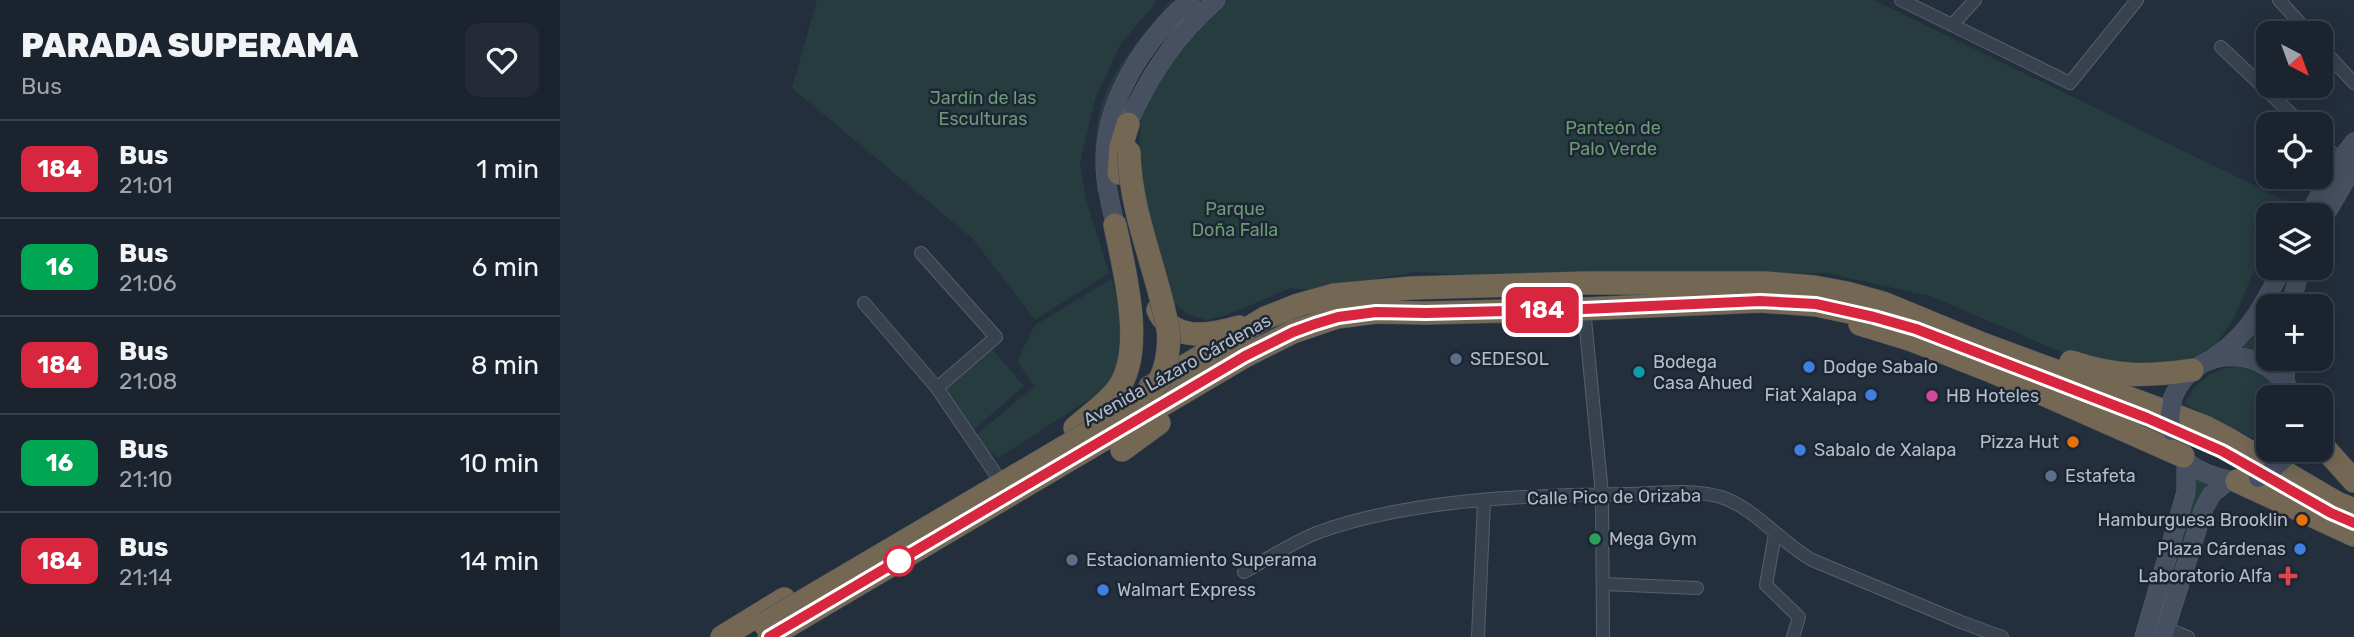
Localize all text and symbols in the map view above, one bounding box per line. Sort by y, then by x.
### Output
north arrow [2256,21,2333,98]
map controls [2256,21,2333,462]
button: heart [465,23,539,97]
text: PARADA SUPERAMA [21,26,358,65]
text: Bus [21,72,62,100]
park label: Jardín de las Esculturas [930,87,1037,130]
button: locate [2256,112,2333,189]
park label: Panteón de Palo Verde [1565,117,1661,160]
text: Bus [119,140,168,171]
text: 1 min [476,154,539,185]
text: 184 [37,155,82,183]
text: 21:01 [119,171,173,199]
park label: Parque Doña Falla [1192,198,1278,241]
button: layers [2256,203,2333,280]
text: Bus [119,238,168,269]
text: 6 min [472,252,539,283]
text: 16 [46,253,73,281]
text: 21:06 [119,269,177,297]
line badge: 184 [1502,287,1582,333]
button: + [2256,294,2333,371]
text: 184 [1520,296,1564,324]
street label: Avenida Lázaro Cárdenas [1079,309,1275,431]
text: Bus [119,336,168,367]
place label: SEDESOL [1470,348,1549,370]
text: 8 min [471,350,539,381]
text: 184 [37,351,82,379]
marker: SEDESOL [1448,351,1464,367]
place label: Bodega Casa Ahued [1653,351,1753,394]
place label: Dodge Sabalo [1823,356,1938,378]
marker: Dodge Sabalo [1801,359,1817,375]
marker: Bodega Casa Ahued [1631,364,1647,380]
text: 21:08 [119,367,177,395]
place label: Fiat Xalapa [1765,384,1857,406]
place label: HB Hoteles [1946,385,2039,407]
button: − [2256,385,2333,462]
marker: Fiat Xalapa [1863,387,1879,403]
marker: HB Hoteles [1924,388,1940,404]
place label: Pizza Hut [1980,431,2059,453]
text: Bus [119,434,168,465]
marker: Pizza Hut [2065,434,2081,450]
place label: Sabalo de Xalapa [1814,439,1956,461]
marker: Sabalo de Xalapa [1792,442,1808,458]
text: 10 min [460,448,539,479]
text: 16 [46,449,73,477]
text: 21:10 [119,465,173,493]
place label: Estafeta [2065,465,2136,487]
marker: Estafeta [2043,468,2059,484]
street label: Calle Pico de Orizaba [1527,484,1701,510]
place label: Hamburguesa Brooklin [2098,509,2288,531]
marker: Hamburguesa Brooklin [2294,512,2310,528]
place label: Mega Gym [1609,528,1697,550]
marker: Mega Gym [1587,531,1603,547]
text: Bus [119,532,168,563]
place label: Plaza Cárdenas [2157,538,2286,560]
marker: Plaza Cárdenas [2292,541,2308,557]
text: 14 min [460,546,539,577]
unlabelled marker [884,546,914,576]
text: 184 [37,547,82,575]
place label: Estacionamiento Superama [1086,549,1317,571]
marker: Estacionamiento Superama [1064,552,1080,568]
text: 21:14 [119,563,172,591]
place label: Laboratorio Alfa [2138,565,2272,587]
marker: Laboratorio Alfa [2278,566,2298,586]
place label: Walmart Express [1117,579,1256,601]
marker: Walmart Express [1095,582,1111,598]

